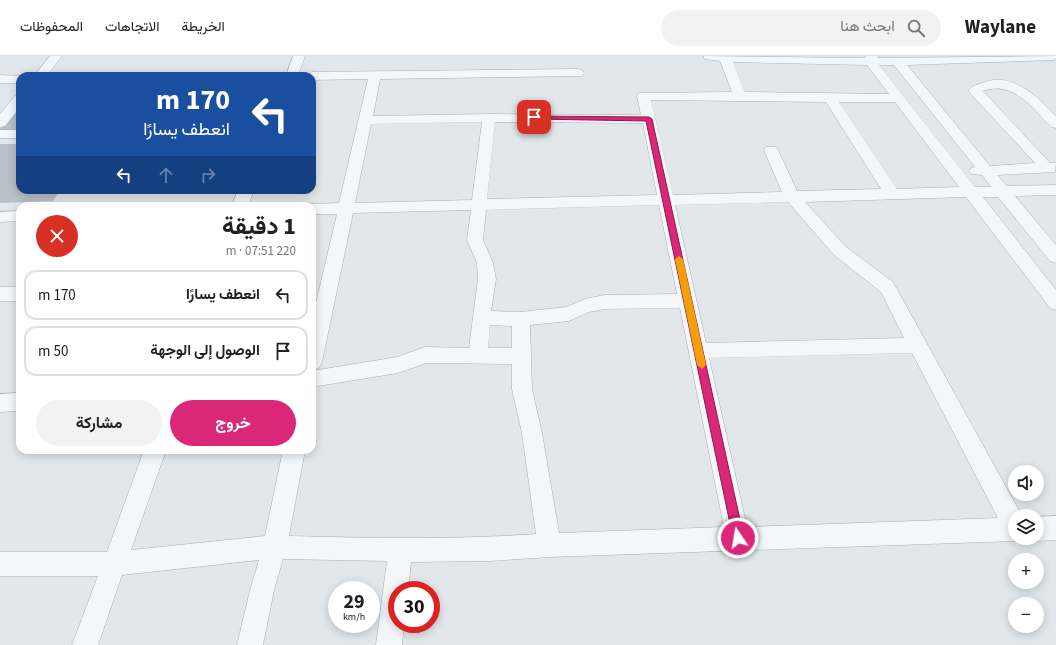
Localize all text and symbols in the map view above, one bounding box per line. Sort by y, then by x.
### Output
search box [661,10,941,46]
text: Waylane [965,14,1036,41]
text: ابحث هنا [840,16,895,37]
text: المحفوظات [20,17,83,37]
text: الاتجاهات [105,17,159,37]
text: الخريطة [181,17,225,37]
icon: search [905,17,927,39]
text: 170 m [156,80,230,120]
icon: left [244,88,296,140]
pin [517,100,551,134]
icon: arrive [523,106,545,128]
text: انعطف يسارًا [143,117,230,142]
icon: left [113,164,135,186]
icon: ahead [155,164,177,186]
icon: right [197,164,219,186]
text: 1 دقيقة [222,209,296,244]
button: close [36,215,78,257]
text: 220 m · 07:51 [226,242,296,260]
text: انعطف يسارًا [186,284,260,305]
icon: left [272,284,294,306]
text: 170 m [38,285,76,306]
text: الوصول إلى الوجهة [150,340,260,361]
icon: arrive [272,340,294,362]
text: 50 m [38,341,68,362]
button: مشاركة [36,400,162,446]
button: خروج [170,400,296,446]
map controls [1008,465,1044,633]
button: sound [1008,465,1044,501]
button: layers [1008,509,1044,545]
position arrow [717,517,759,559]
button: + [1008,553,1044,589]
speed limit sign: 30 [388,581,440,633]
text: 29 [343,588,365,616]
button: − [1008,597,1044,633]
text: km/h [343,610,365,624]

